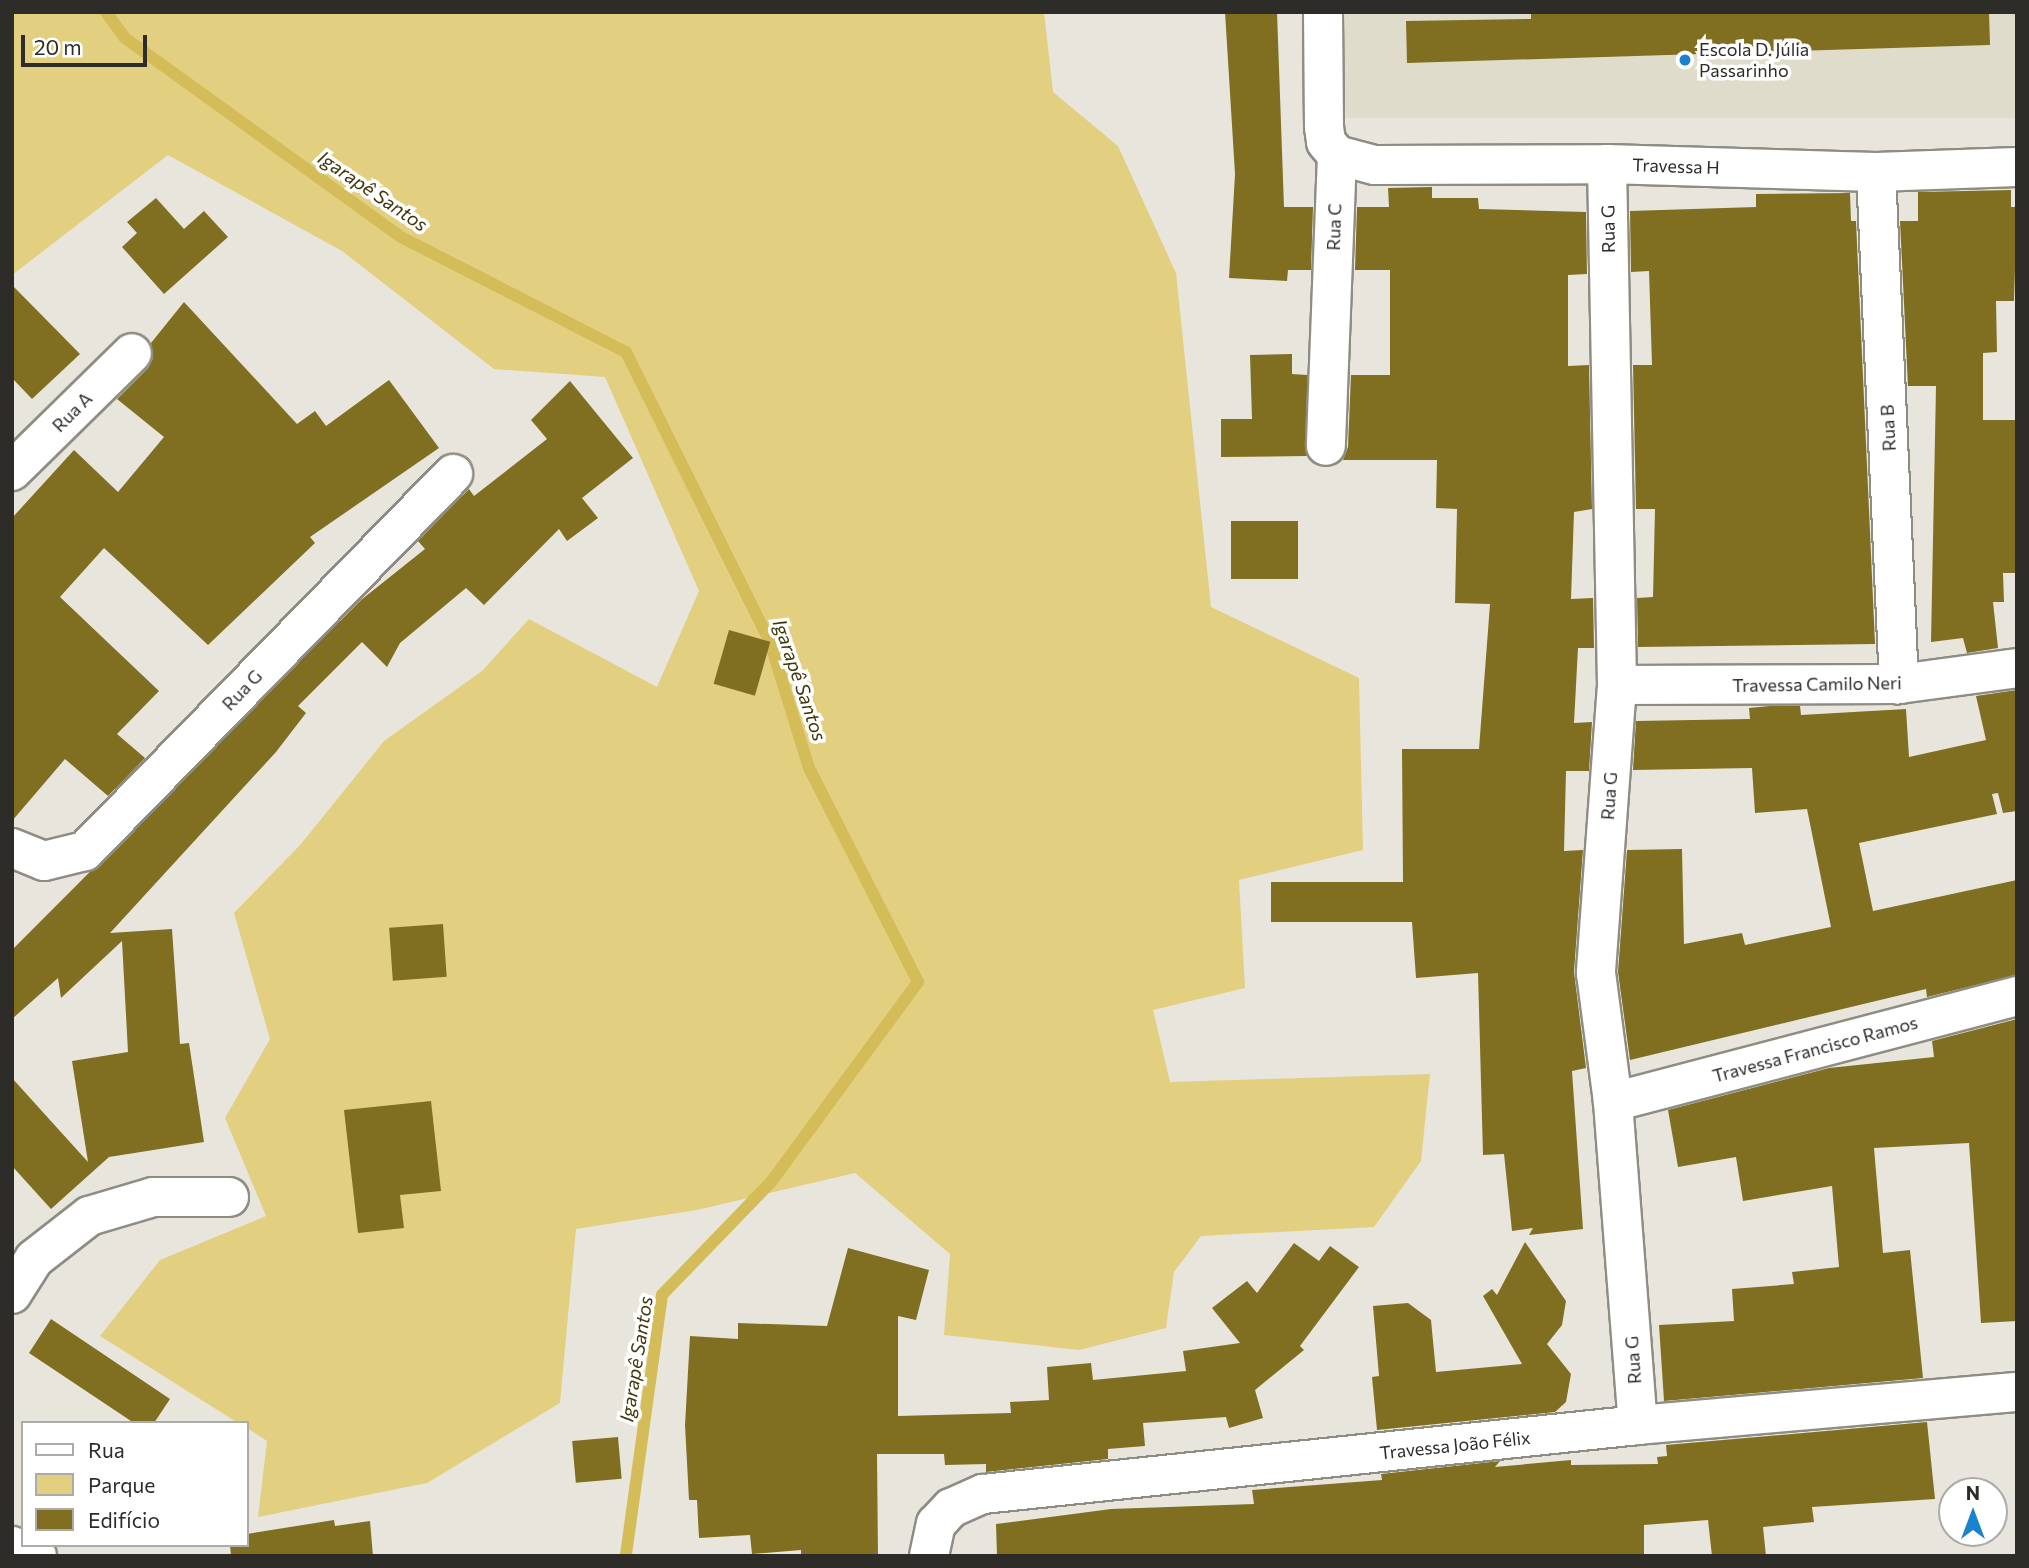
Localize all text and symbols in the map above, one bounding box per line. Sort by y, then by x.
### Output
scale bar [24,21,150,65]
text: 20 m [34,34,82,59]
place label: Escola D. Júlia Passarinho [1699,39,1809,82]
marker: Escola D. Júlia Passarinho [1677,52,1693,68]
water label: Igarapê Santos [314,146,432,236]
street label: Travessa H [1632,154,1720,178]
street label: Rua C [1322,203,1346,251]
street label: Rua G [1597,205,1619,253]
street label: Rua A [48,388,96,436]
street label: Rua B [1876,404,1900,452]
water label: Igarapê Santos [769,616,831,744]
street label: Rua G [218,665,266,715]
street label: Travessa Camilo Neri [1732,672,1902,696]
street label: Rua G [1597,771,1621,821]
street label: Travessa Francisco Ramos [1710,1011,1920,1087]
water label: Igarapê Santos [615,1294,657,1424]
street label: Rua G [1621,1335,1645,1385]
legend [21,1421,248,1547]
street label: Travessa João Félix [1378,1426,1532,1464]
text: Rua [88,1437,125,1462]
text: Parque [88,1472,155,1497]
north arrow [1938,1477,2008,1547]
text: N [1966,1481,1980,1504]
text: Edifício [88,1507,160,1532]

